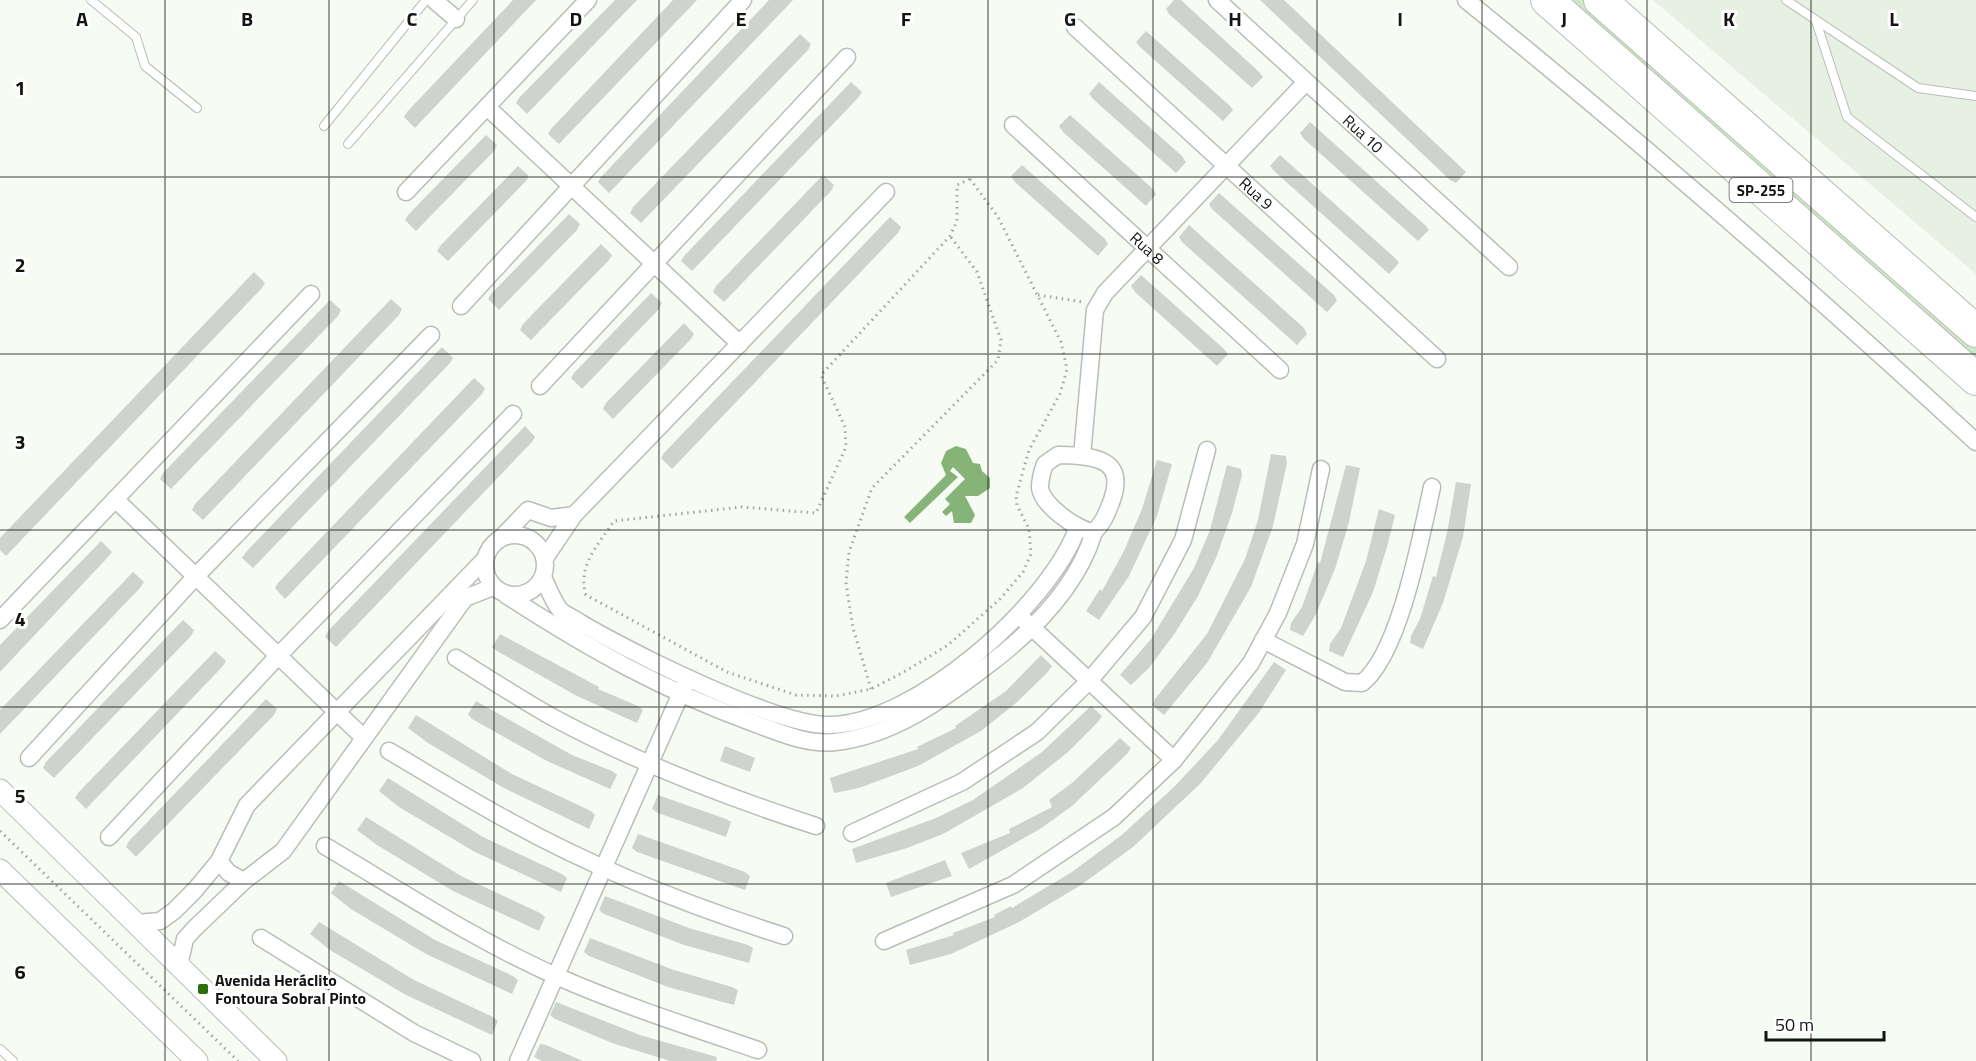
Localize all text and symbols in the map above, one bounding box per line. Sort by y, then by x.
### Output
text: A [76,3,88,34]
text: B [241,3,253,34]
text: C [407,3,418,34]
text: D [570,3,582,34]
text: E [735,3,747,34]
text: F [901,3,912,34]
text: G [1064,3,1076,34]
text: H [1228,3,1242,34]
text: I [1397,3,1403,34]
text: J [1561,3,1567,34]
text: K [1723,3,1735,34]
text: L [1889,3,1899,34]
text: 1 [14,72,26,103]
street label: Rua 10 [1337,109,1389,159]
street label: Rua 9 [1234,171,1279,215]
road number: SP-255 [1730,178,1792,202]
street label: Rua 8 [1125,226,1170,270]
text: 2 [14,249,26,280]
text: 3 [14,426,26,457]
text: 4 [14,603,26,634]
text: 5 [14,780,26,811]
text: 6 [14,956,26,987]
place label: Avenida Heráclito Fontoura Sobral Pinto [215,968,366,1010]
marker: Avenida Heráclito Fontoura Sobral Pinto [196,982,210,996]
scale bar [1766,1004,1884,1042]
text: 50 m [1775,1011,1814,1038]

